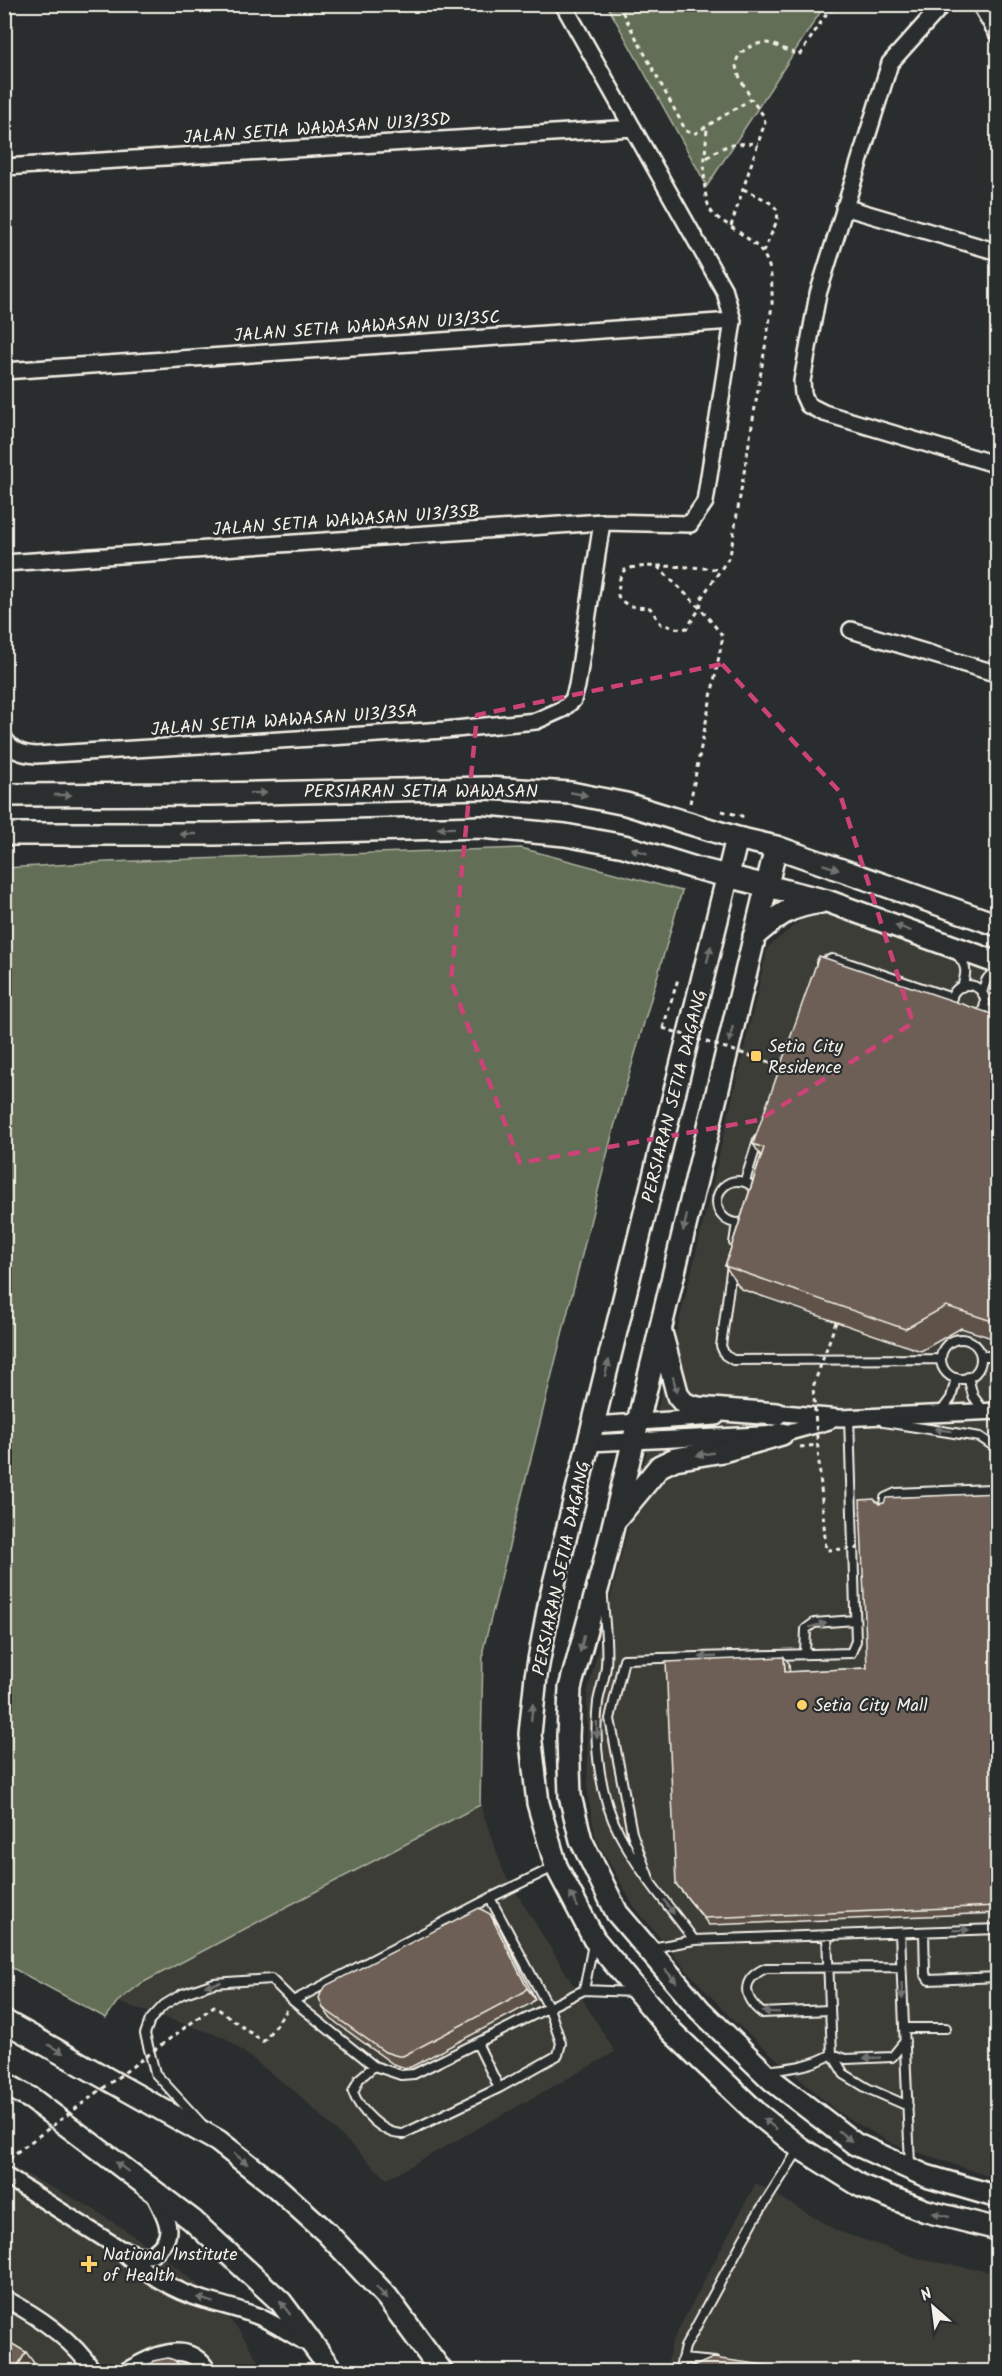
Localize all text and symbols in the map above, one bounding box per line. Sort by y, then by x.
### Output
street label: JALAN SETIA WAWASAN U13/35D [183,106,452,153]
street label: JALAN SETIA WAWASAN U13/35C [233,304,501,351]
street label: JALAN SETIA WAWASAN U13/35B [212,498,481,545]
street label: JALAN SETIA WAWASAN U13/35A [150,698,418,745]
street label: PERSIARAN SETIA WAWASAN [304,778,538,807]
one-way arrow [248,789,267,798]
one-way arrow [53,790,72,800]
one-way arrow [569,790,588,799]
one-way arrow [437,823,456,832]
one-way arrow [179,829,198,839]
one-way arrow [630,846,648,855]
one-way arrow [822,862,840,872]
one-way arrow [894,923,912,933]
one-way arrow [704,945,714,963]
street label: PERSIARAN SETIA DAGANG [635,987,716,1206]
one-way arrow [725,1024,735,1043]
place label: Setia City Residence [768,1033,844,1083]
marker: Setia City Residence [749,1049,763,1063]
one-way arrow [680,1214,690,1232]
one-way arrow [603,1359,613,1377]
one-way arrow [671,1375,681,1394]
one-way arrow [934,1425,953,1435]
one-way arrow [696,1450,715,1459]
street label: PERSIARAN SETIA DAGANG [526,1458,599,1678]
one-way arrow [809,1620,827,1629]
one-way arrow [576,1635,586,1653]
one-way arrow [698,1652,717,1661]
place label: Setia City Mall [814,1692,928,1721]
marker: Setia City Mall [795,1698,809,1712]
one-way arrow [527,1703,537,1722]
one-way arrow [592,1721,602,1740]
one-way arrow [569,1891,579,1908]
one-way arrow [663,1898,675,1914]
one-way arrow [951,1926,970,1935]
one-way arrow [664,1968,677,1983]
one-way arrow [203,1980,222,1989]
one-way arrow [898,1982,907,2001]
one-way arrow [761,2007,780,2017]
one-way arrow [48,2044,65,2054]
one-way arrow [862,2054,881,2063]
one-way arrow [763,2118,778,2130]
one-way arrow [837,2130,852,2142]
one-way arrow [234,2153,249,2165]
one-way arrow [114,2162,129,2174]
one-way arrow [932,2210,950,2219]
place label: National Institute of Health [103,2241,237,2291]
marker: National Institute of Health [80,2255,98,2273]
north arrow [903,2277,963,2337]
text: N [916,2282,937,2308]
one-way arrow [375,2285,388,2300]
one-way arrow [196,2295,214,2304]
one-way arrow [279,2300,292,2316]

